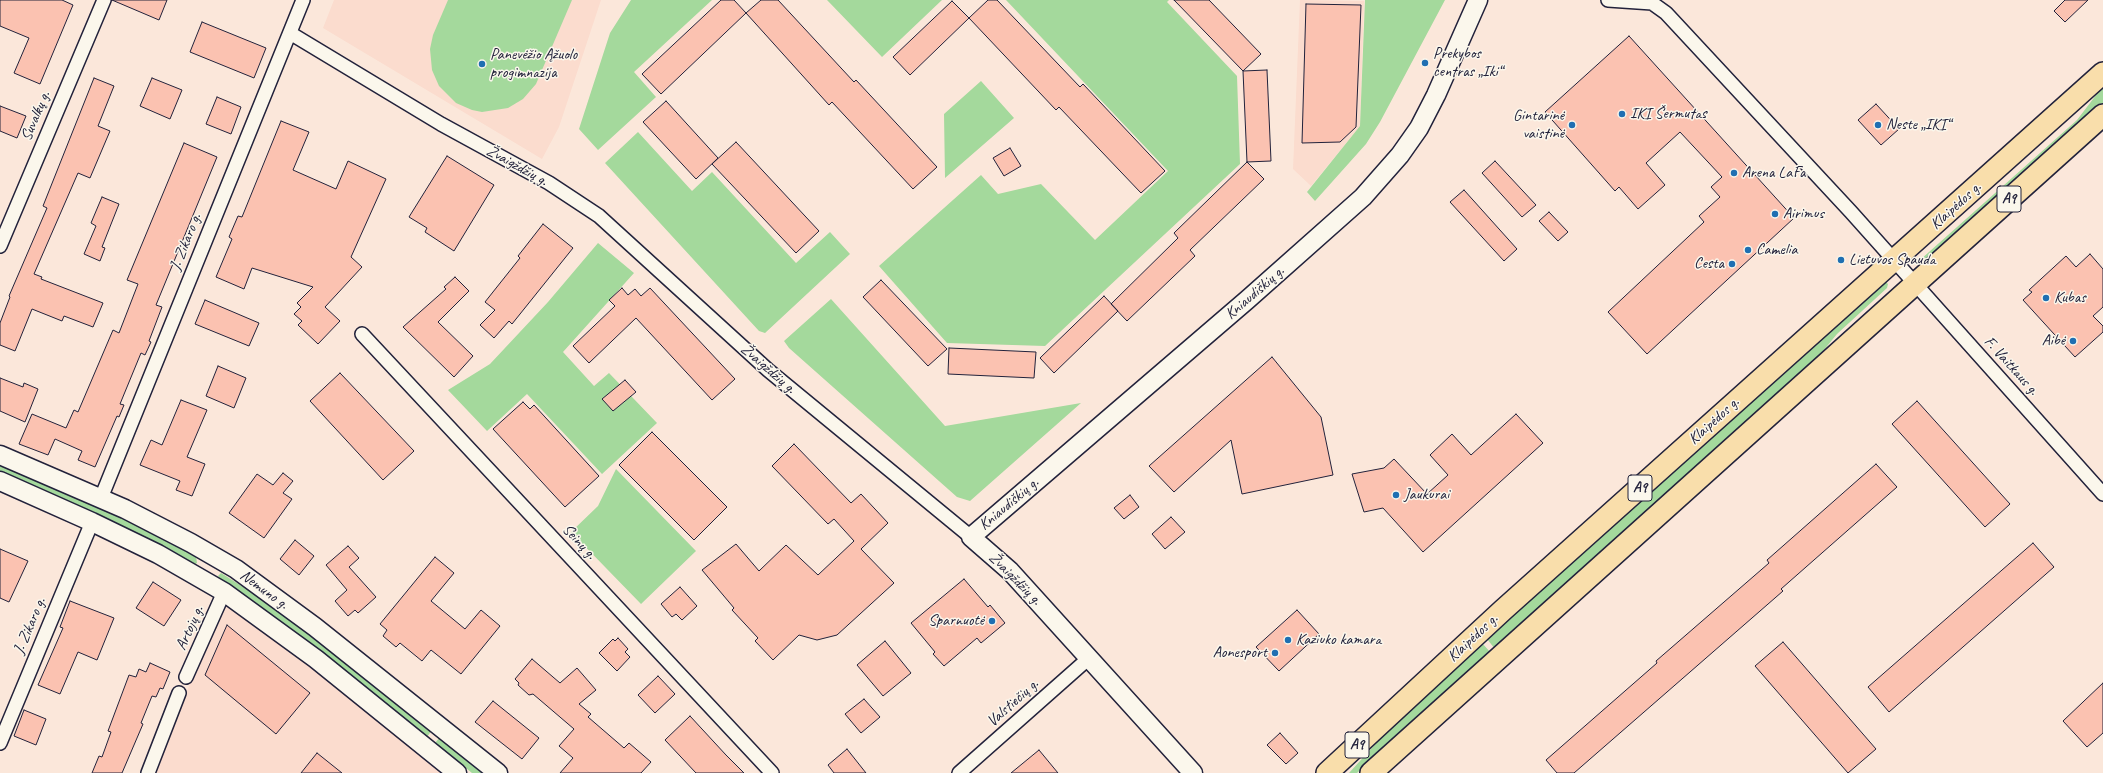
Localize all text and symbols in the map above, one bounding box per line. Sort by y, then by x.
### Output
place label: Prekybos centras „Iki“ [1433,44,1502,82]
place label: Panevėžio Ąžuolo progimnazija [490,45,577,83]
marker: Prekybos centras „Iki“ [1420,58,1430,68]
marker: Panevėžio Ąžuolo progimnazija [477,59,487,69]
street label: Suvalkų g. [17,88,55,144]
place label: IKI Šermutas [1630,104,1707,124]
place label: Gintarinė vaistinė [1513,106,1564,144]
marker: IKI Šermutas [1617,109,1627,119]
place label: Neste „IKI“ [1886,115,1950,135]
marker: Gintarinė vaistinė [1567,120,1577,130]
marker: Neste „IKI“ [1873,120,1883,130]
street label: Žvaigždžių g. [483,141,551,191]
place label: Arena LaFa [1742,163,1806,183]
marker: Arena LaFa [1729,168,1739,178]
street label: Klaipėdos g. [1926,178,1986,234]
road number: A9 [1997,186,2021,212]
place label: Airimus [1783,204,1824,224]
marker: Airimus [1770,209,1780,219]
street label: J. Zikaro g. [166,211,206,273]
place label: Camelia [1756,240,1797,260]
marker: Camelia [1743,245,1753,255]
place label: Lietuvos Spauda [1849,250,1935,270]
place label: Cesta [1694,254,1724,274]
marker: Lietuvos Spauda [1836,255,1846,265]
marker: Cesta [1727,259,1737,269]
street label: Kniaudiškių g. [1221,262,1289,324]
place label: Kubas [2054,288,2086,308]
marker: Kubas [2041,293,2051,303]
place label: Aibė [2042,331,2065,351]
street label: F. Vaitkaus g. [1979,332,2043,400]
marker: Aibė [2068,336,2078,346]
street label: Žvaigždžių g. [736,340,800,398]
street label: Klaipėdos g. [1684,393,1744,449]
street label: Kniaudiškių g. [975,473,1043,535]
road number: A9 [1628,475,1652,501]
place label: Jaukurai [1404,485,1449,505]
marker: Jaukurai [1391,490,1401,500]
street label: Seinų g. [558,520,600,564]
street label: Žvaigždžių g. [984,548,1046,610]
street label: Nemuno g. [236,566,292,614]
street label: J. Zikaro g. [10,595,50,657]
street label: Artojų g. [172,603,208,653]
street label: Klaipėdos g. [1444,610,1502,666]
place label: Sparnuotė [928,611,984,631]
marker: Sparnuotė [987,616,997,626]
place label: Kaziuko kamara [1296,630,1381,650]
marker: Kaziuko kamara [1283,635,1293,645]
place label: Aonesport [1213,643,1267,663]
marker: Aonesport [1270,648,1280,658]
street label: Valstiečių g. [983,675,1043,731]
road number: A9 [1345,732,1369,758]

